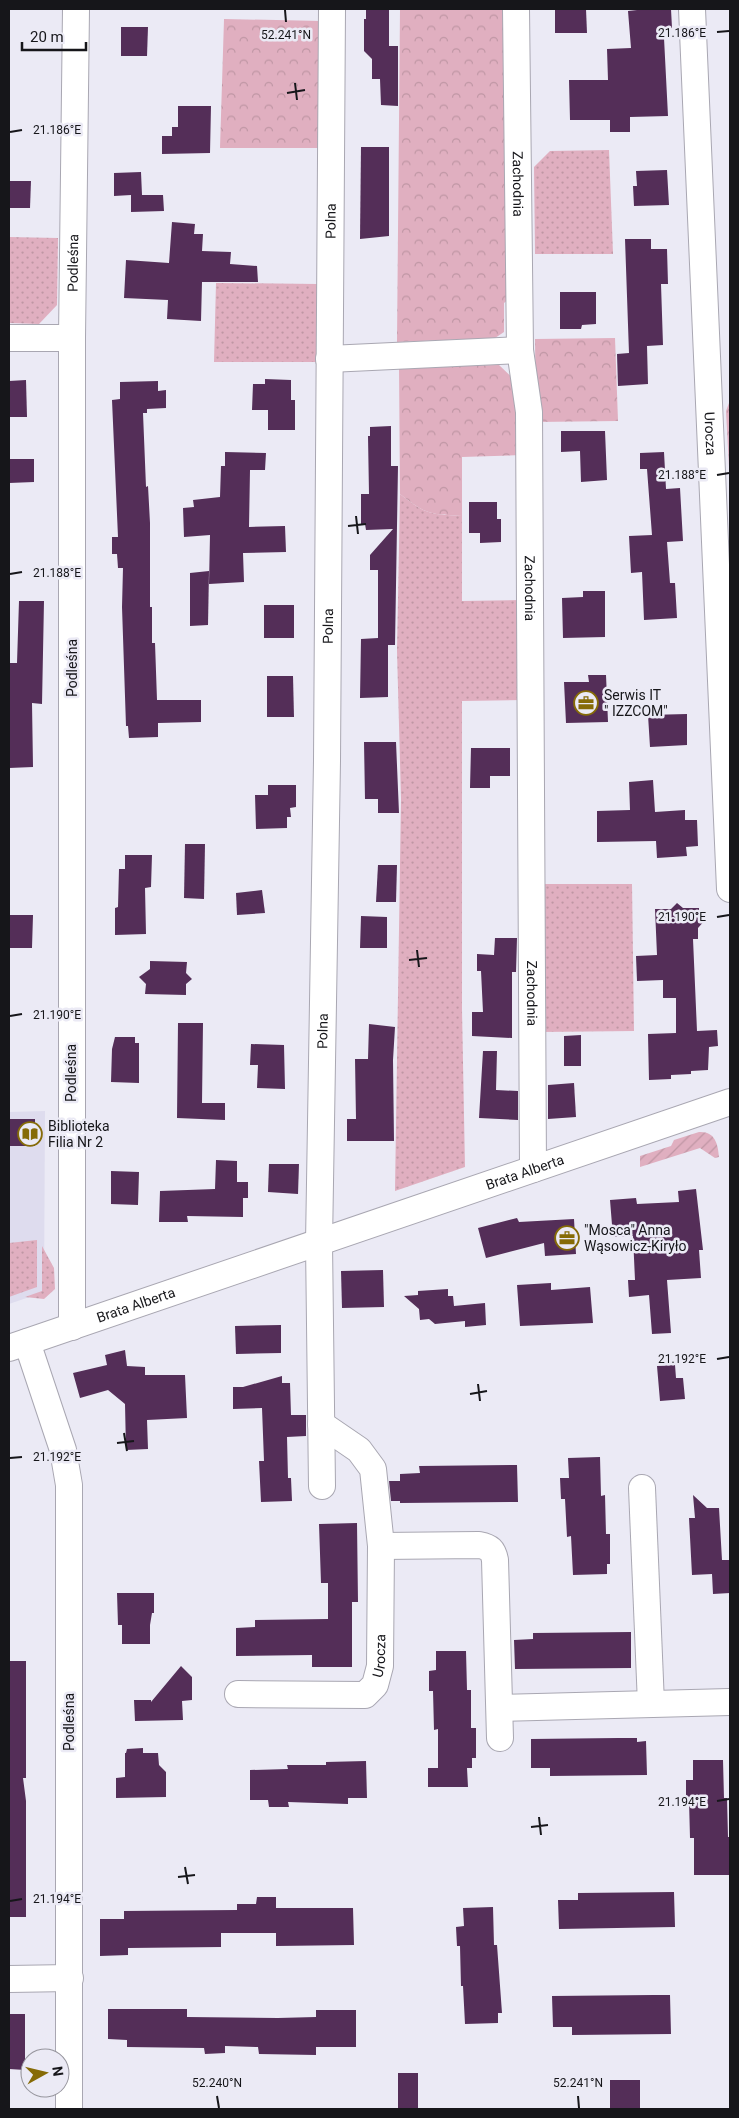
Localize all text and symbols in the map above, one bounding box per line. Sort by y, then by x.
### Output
scale bar [22,20,86,52]
text: 21.186°E [658,26,706,40]
text: 20 m [30,28,64,46]
text: 52.241°N [261,28,311,42]
text: 21.186°E [33,123,81,137]
street label: Zachodnia [510,151,526,217]
street label: Polna [322,203,339,239]
street label: Podleśna [65,234,81,292]
street label: Urocza [701,411,719,456]
text: 21.188°E [658,468,706,482]
street label: Zachodnia [522,555,538,621]
text: 21.188°E [33,566,81,580]
street label: Polna [320,608,336,644]
street label: Podleśna [64,639,80,697]
place label: Serwis IT " IZZCOM" [604,687,668,719]
office icon: Serwis IT " IZZCOM" [573,690,599,716]
text: 21.190°E [658,910,706,924]
street label: Zachodnia [524,960,540,1026]
text: 21.190°E [33,1008,81,1022]
street label: Polna [314,1013,331,1049]
street label: Podleśna [63,1044,79,1102]
place label: Biblioteka Filia Nr 2 [48,1118,110,1150]
library icon: Biblioteka Filia Nr 2 [17,1121,43,1147]
street label: Brata Alberta [484,1151,566,1193]
place label: "Mosca" Anna Wąsowicz-Kiryło [584,1222,687,1254]
office icon: "Mosca" Anna Wąsowicz-Kiryło [554,1225,580,1251]
street label: Brata Alberta [95,1284,177,1325]
text: 21.192°E [658,1352,706,1366]
text: 21.192°E [33,1450,81,1464]
street label: Urocza [369,1634,388,1679]
street label: Podleśna [61,1693,77,1751]
text: 21.194°E [658,1795,706,1809]
text: 21.194°E [33,1892,81,1906]
north arrow [20,2048,70,2098]
text: N [49,2065,66,2077]
text: 52.240°N [192,2076,242,2090]
text: 52.241°N [553,2076,603,2090]

